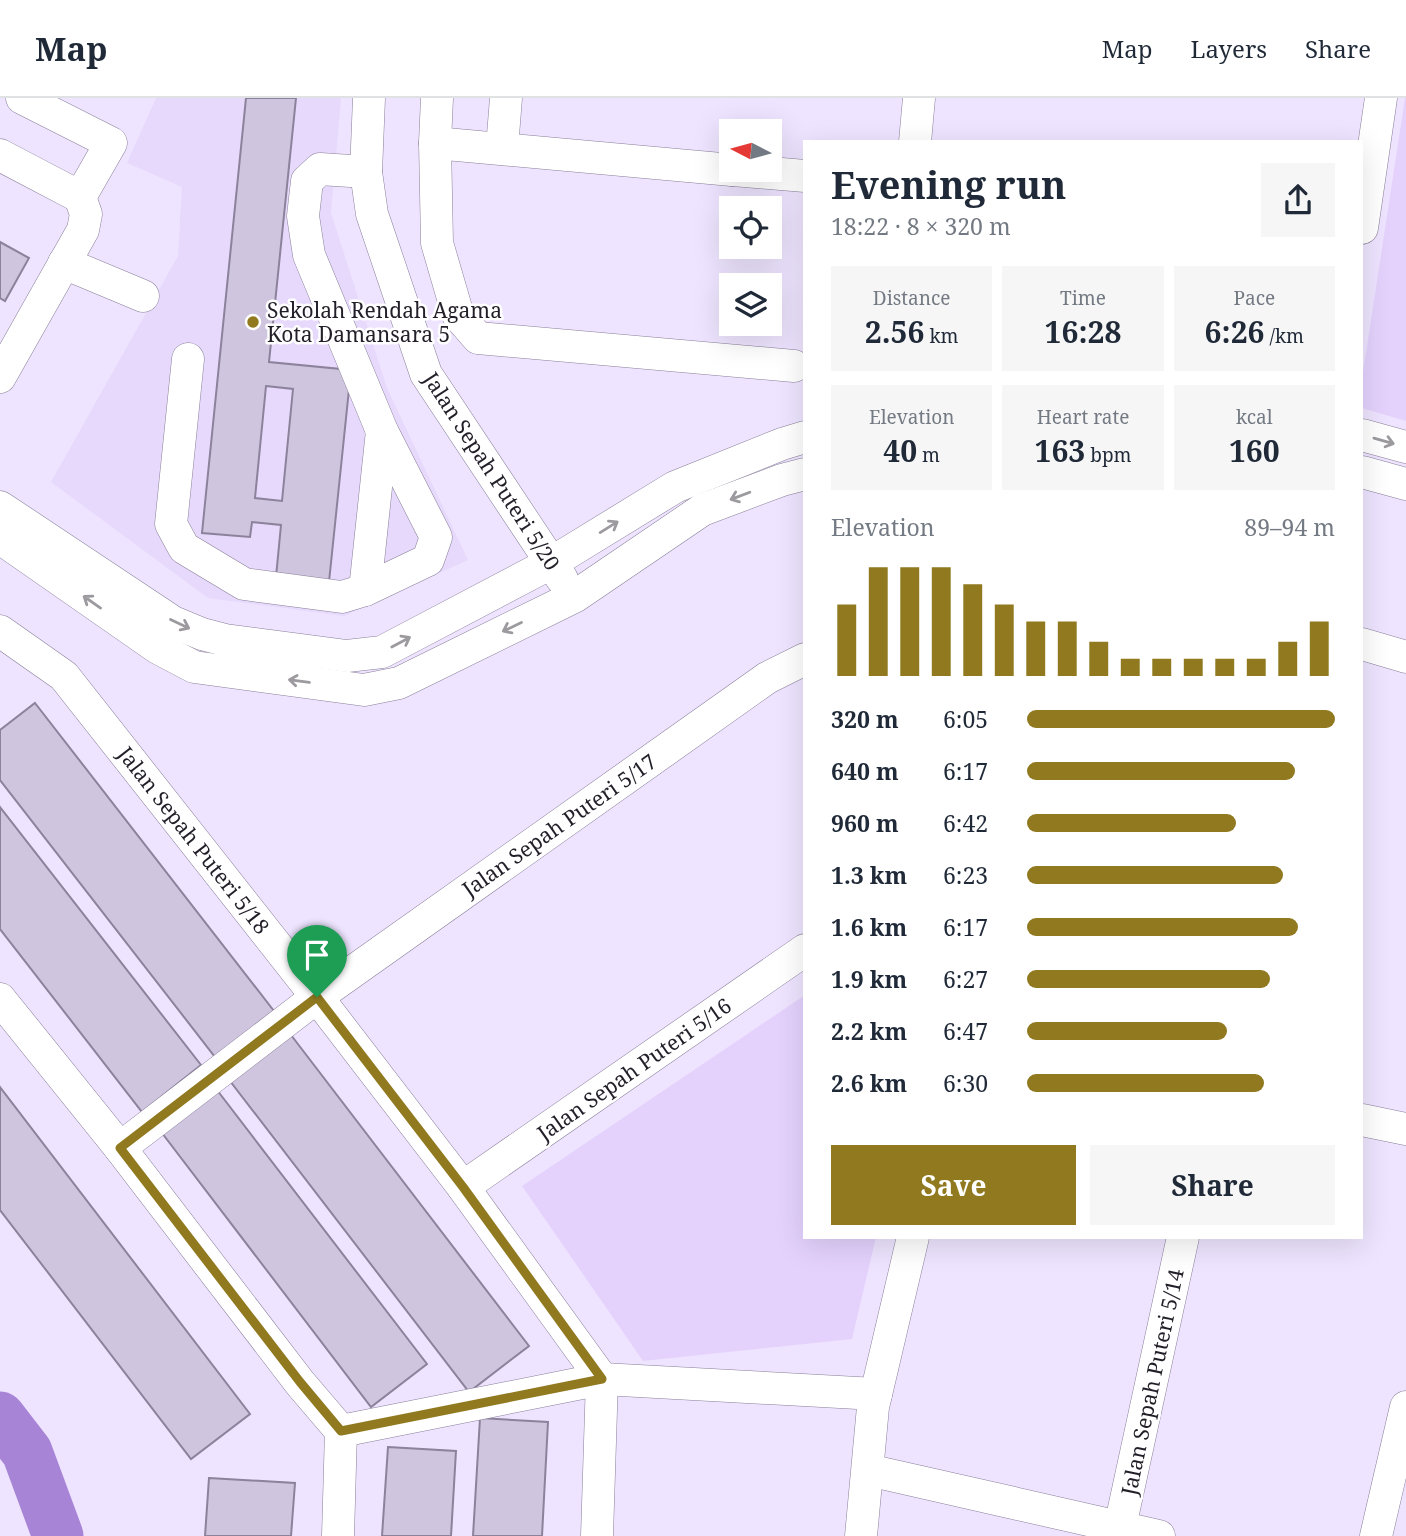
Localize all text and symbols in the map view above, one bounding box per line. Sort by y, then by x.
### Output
text: Map [35,26,108,71]
text: Map [1102,32,1153,65]
text: Layers [1191,32,1267,65]
text: Share [1305,32,1371,65]
north arrow [719,119,782,182]
map controls [719,119,782,336]
text: Evening run [831,158,1066,210]
button: share [1261,163,1335,237]
button: locate [719,196,782,259]
text: 18:22 · 8 × 320 m [831,210,1011,242]
button: layers [719,273,782,336]
text: Distance [873,285,950,311]
text: Time [1060,285,1106,311]
text: Pace [1233,285,1275,311]
place label: Sekolah Rendah Agama Kota Damansara 5 [267,296,502,348]
text: 2.56 [865,311,924,352]
text: 16:28 [1045,311,1121,352]
text: 6:26 [1205,311,1265,352]
marker: Sekolah Rendah Agama Kota Damansara 5 [245,314,261,330]
text: km [924,323,959,349]
text: /km [1265,323,1304,349]
street label: Jalan Sepah Puteri 5/20 [417,366,567,575]
text: Elevation [869,404,954,430]
text: Heart rate [1037,404,1129,430]
text: kcal [1236,404,1273,430]
text: 40 [883,430,917,471]
text: 163 [1034,430,1085,471]
text: 160 [1229,430,1280,471]
one-way arrow [1372,435,1395,448]
text: m [917,442,940,468]
text: bpm [1085,442,1132,468]
one-way arrow [730,490,752,503]
text: Elevation [831,511,935,543]
text: 89–94 m [1244,511,1335,543]
one-way arrow [599,520,619,534]
one-way arrow [83,595,102,609]
one-way arrow [169,618,190,631]
one-way arrow [503,621,523,635]
one-way arrow [390,634,411,648]
one-way arrow [288,674,311,687]
text: 320 m [831,703,899,735]
text: 6:05 [943,703,988,735]
street label: Jalan Sepah Puteri 5/18 [111,740,276,940]
street label: Jalan Sepah Puteri 5/17 [456,747,662,903]
text: 640 m [831,755,899,787]
text: 6:17 [943,755,988,787]
text: 960 m [831,807,899,839]
text: 6:42 [943,807,988,839]
text: 1.3 km [831,859,907,891]
text: 6:23 [943,859,988,891]
text: 1.6 km [831,911,907,943]
text: 6:17 [943,911,988,943]
pin [287,925,347,997]
icon: arrive [298,936,336,974]
text: 1.9 km [831,963,907,995]
text: 6:27 [943,963,988,995]
street label: Jalan Sepah Puteri 5/16 [531,991,737,1147]
text: 2.2 km [831,1015,907,1047]
text: 6:47 [943,1015,988,1047]
text: 2.6 km [831,1067,907,1099]
text: 6:30 [943,1067,988,1099]
button: Save [831,1145,1076,1225]
button: Share [1090,1145,1335,1225]
street label: Jalan Sepah Puteri 5/14 [1114,1266,1190,1499]

